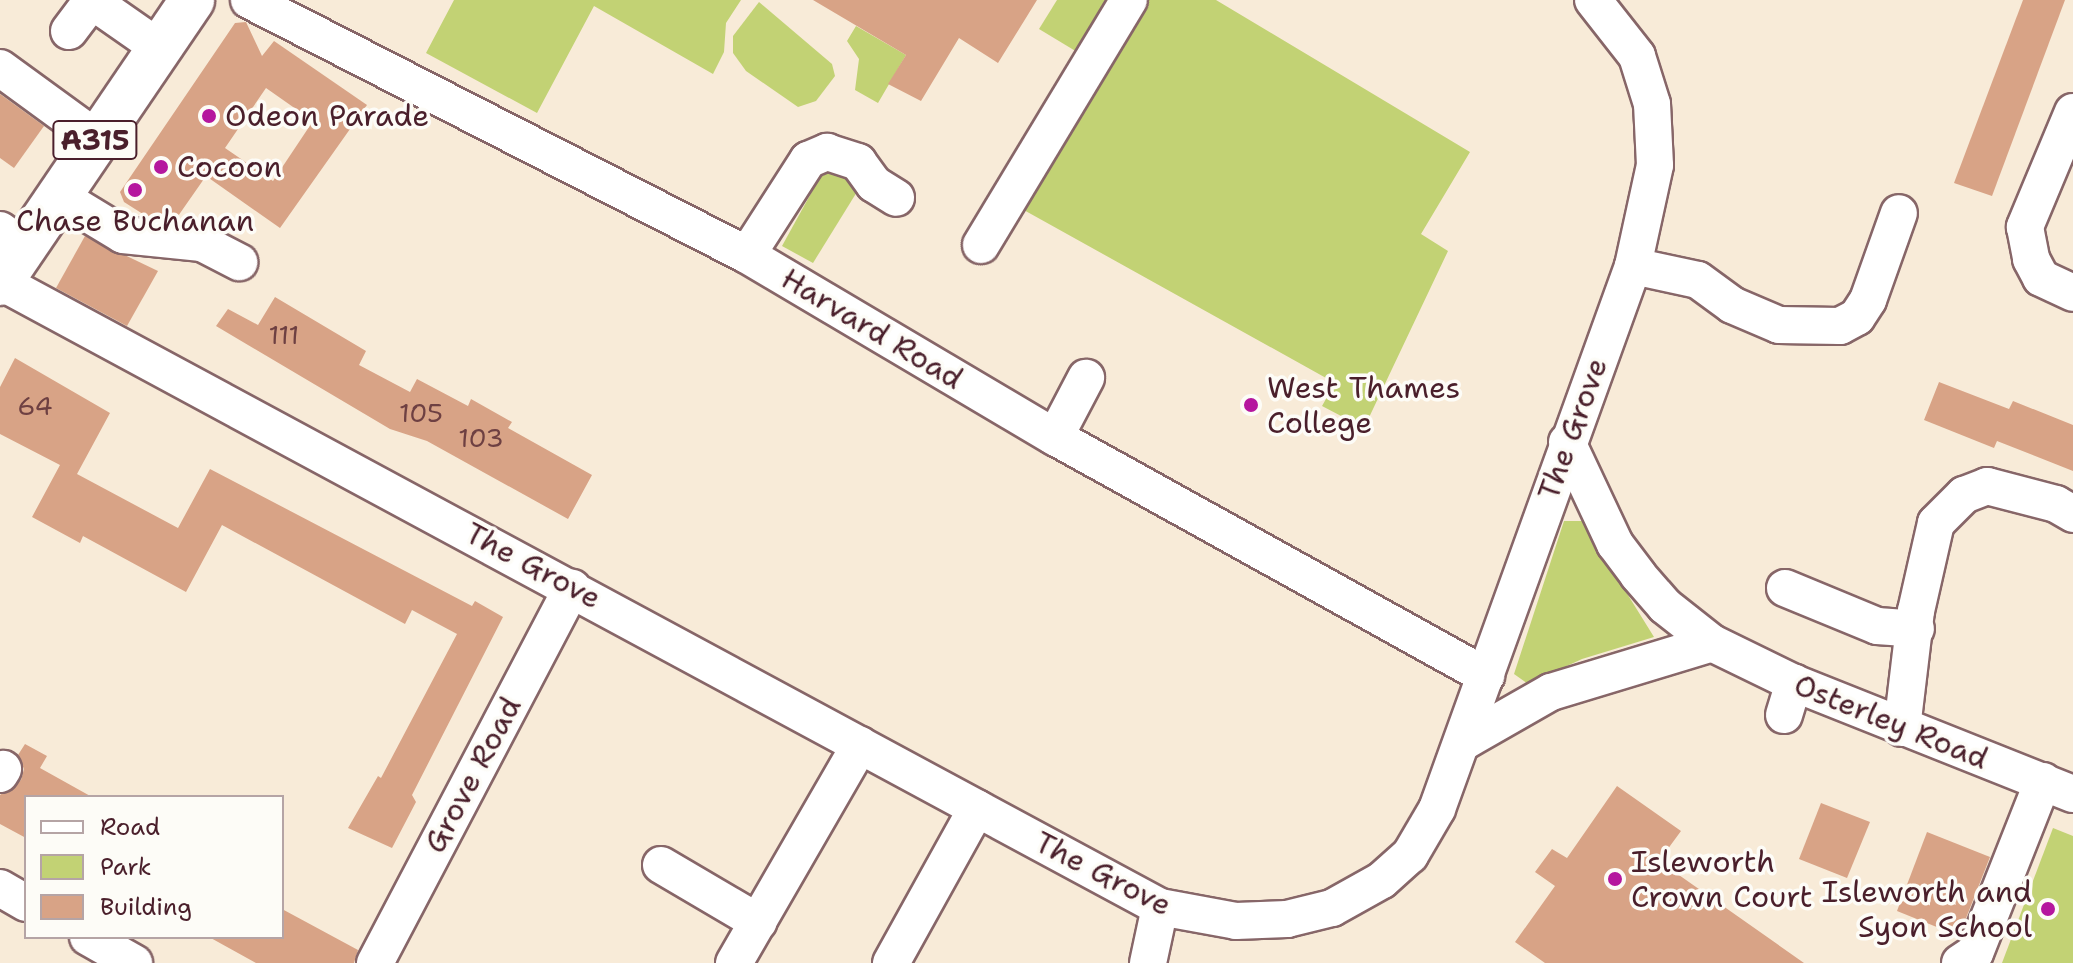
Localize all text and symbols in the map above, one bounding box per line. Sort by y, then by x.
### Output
place label: Odeon Parade [225,98,429,134]
marker: Odeon Parade [200,107,218,125]
road number: A315 [51,116,139,164]
place label: Cocoon [177,149,282,185]
marker: Cocoon [152,158,170,176]
marker: Chase Buchanan [126,181,144,199]
place label: Chase Buchanan [16,203,254,239]
street label: Harvard Road [775,261,969,397]
house number: 111 [269,319,299,351]
street label: The Grove [1531,353,1615,505]
place label: West Thames College [1267,370,1460,440]
house number: 64 [17,390,53,422]
marker: West Thames College [1242,396,1260,414]
house number: 105 [399,397,443,429]
house number: 103 [458,422,504,454]
street label: The Grove [459,515,607,617]
street label: Osterley Road [1789,667,1993,777]
street label: Grove Road [417,691,529,859]
legend [24,795,284,939]
text: Road [100,811,160,843]
street label: The Grove [1029,824,1177,924]
place label: Isleworth Crown Court [1631,844,1813,914]
text: Park [100,851,152,883]
marker: Isleworth Crown Court [1606,870,1624,888]
place label: Isleworth and Syon School [1822,874,2032,944]
text: Building [100,891,192,923]
marker: Isleworth and Syon School [2039,900,2057,918]

